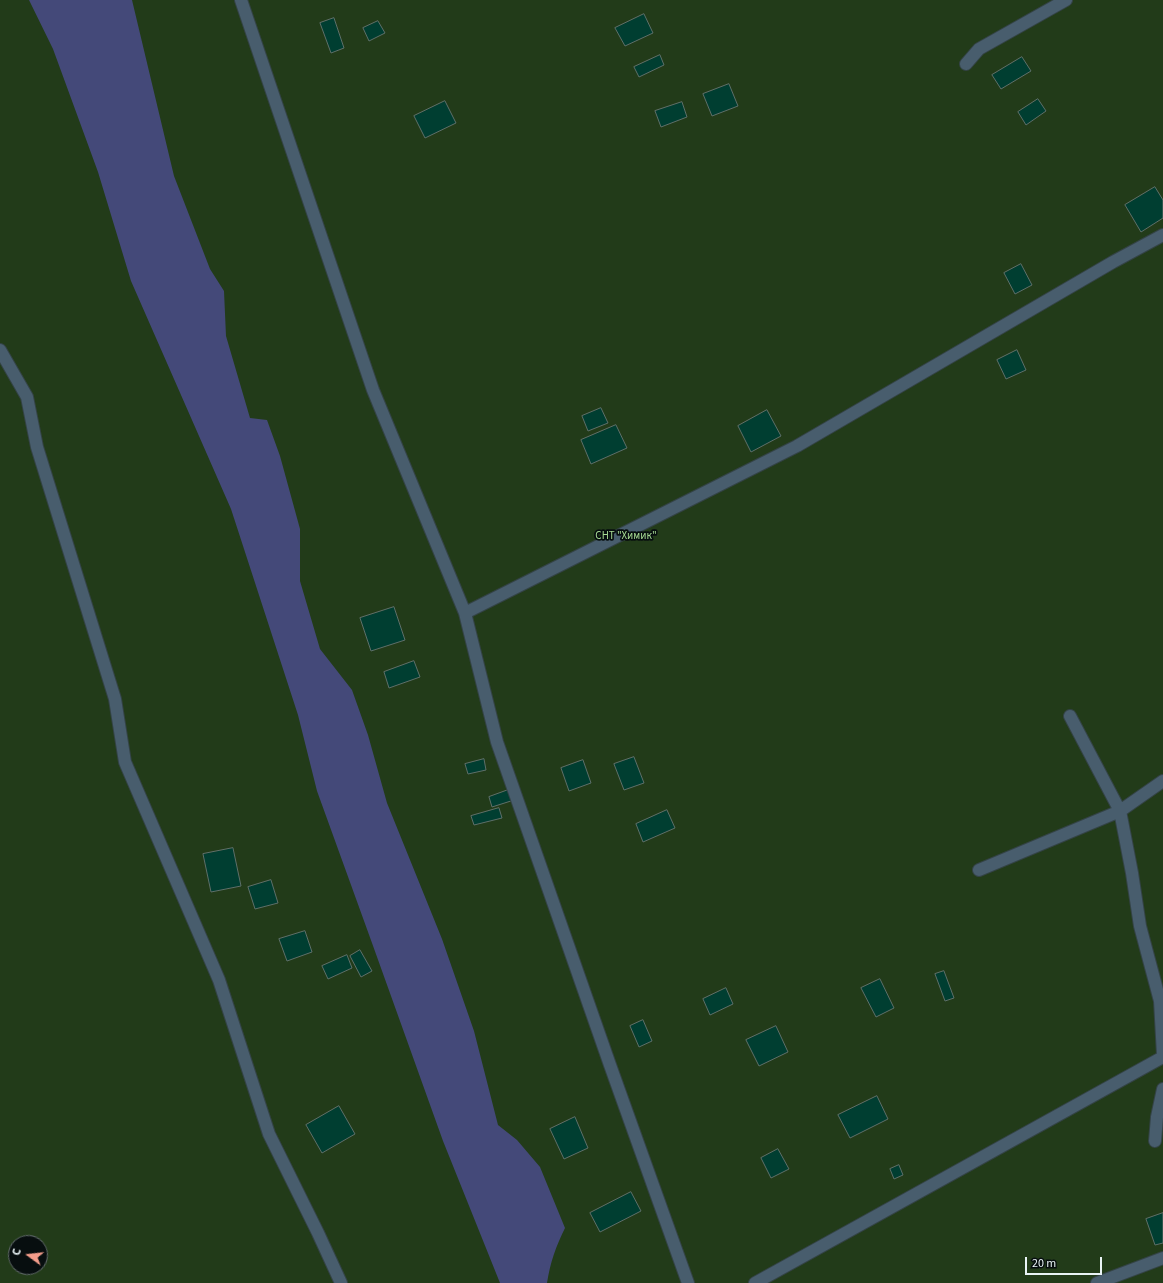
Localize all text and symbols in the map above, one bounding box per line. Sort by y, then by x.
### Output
park label: СНТ "Химик" [595,530,657,544]
north arrow [8,1235,48,1275]
text: С [9,1247,25,1257]
scale bar [1027,1249,1104,1275]
text: 20 m [1032,1255,1056,1272]

